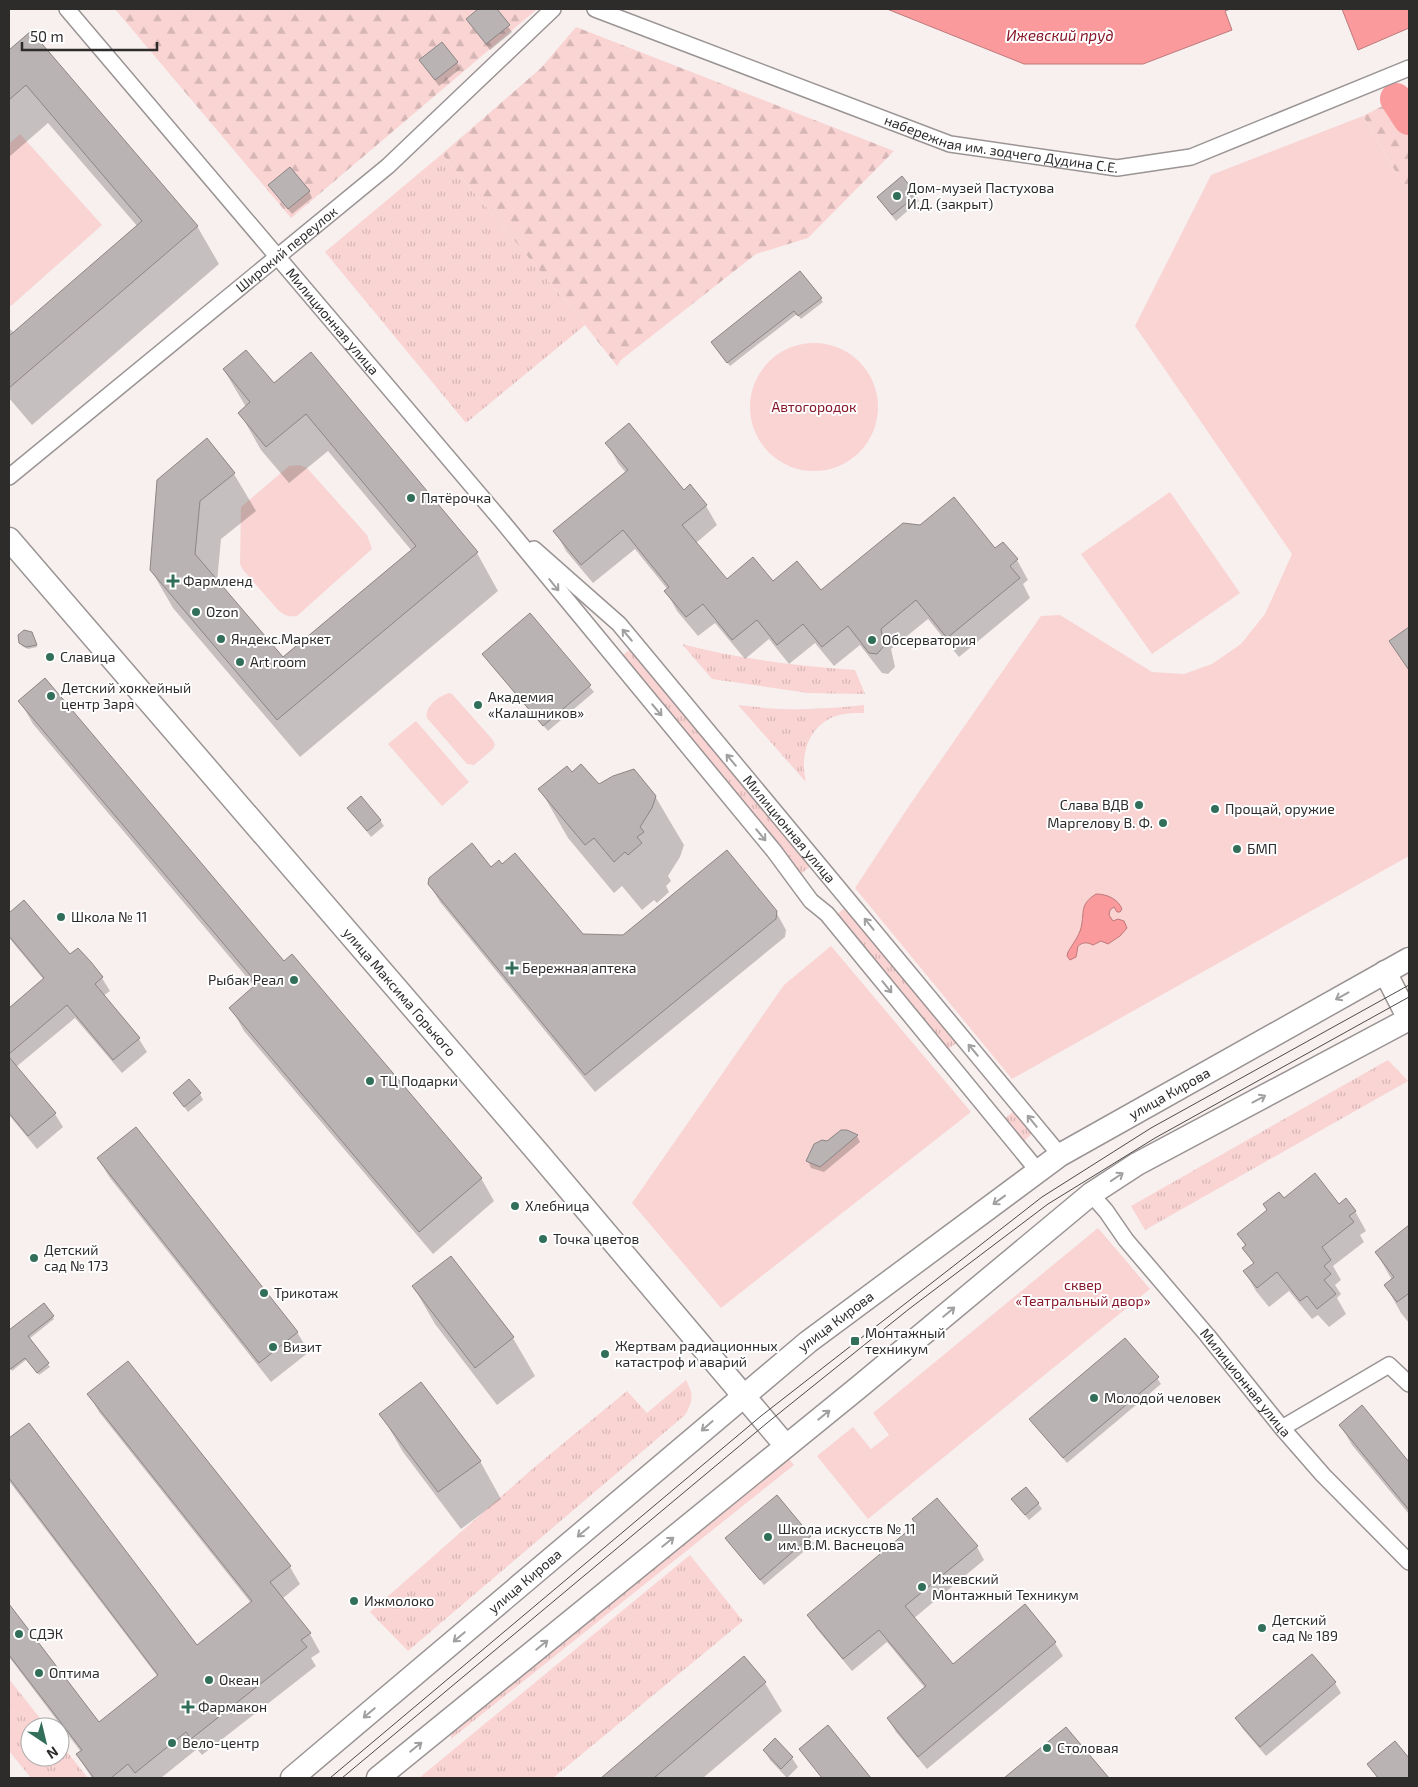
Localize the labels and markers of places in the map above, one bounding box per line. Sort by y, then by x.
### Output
place label: Дом-музей Пастухова И.Д. (закрыт) [907,179,1054,212]
marker: Дом-музей Пастухова И.Д. (закрыт) [891,190,903,202]
place label: Пятёрочка [421,489,491,506]
marker: Пятёрочка [405,492,417,504]
place label: Фармленд [183,572,253,589]
marker: Фармленд [167,575,179,587]
place label: Ozon [206,603,239,620]
marker: Ozon [190,606,202,618]
place label: Яндекс.Маркет [231,630,331,647]
place label: Обсерватория [882,631,976,648]
marker: Яндекс.Маркет [215,633,227,645]
marker: Обсерватория [866,634,878,646]
place label: Славица [60,648,116,665]
marker: Славица [44,651,56,663]
place label: Art room [250,653,306,670]
marker: Art room [234,656,246,668]
place label: Детский хоккейный центр Заря [61,679,191,712]
place label: Академия «Калашников» [488,688,584,721]
marker: Детский хоккейный центр Заря [45,690,57,702]
marker: Академия «Калашников» [472,699,484,711]
place label: Слава ВДВ [1060,796,1129,813]
marker: Слава ВДВ [1133,799,1145,811]
place label: Прощай, оружие [1225,800,1335,817]
marker: Прощай, оружие [1209,803,1221,815]
place label: Маргелову В. Ф. [1047,814,1153,831]
marker: Маргелову В. Ф. [1157,817,1169,829]
place label: БМП [1247,840,1277,857]
marker: БМП [1231,843,1243,855]
place label: Школа № 11 [71,908,147,925]
marker: Школа № 11 [55,911,67,923]
place label: Бережная аптека [522,959,637,976]
marker: Бережная аптека [506,962,518,974]
place label: Рыбак Реал [208,971,284,988]
marker: Рыбак Реал [288,974,300,986]
place label: ТЦ Подарки [380,1072,458,1089]
marker: ТЦ Подарки [364,1075,376,1087]
place label: Хлебница [525,1197,589,1214]
marker: Хлебница [509,1200,521,1212]
place label: Точка цветов [553,1230,639,1247]
marker: Точка цветов [537,1233,549,1245]
place label: Детский сад № 173 [44,1241,109,1274]
marker: Детский сад № 173 [28,1252,40,1264]
place label: Трикотаж [274,1284,338,1301]
marker: Трикотаж [258,1287,270,1299]
place label: Монтажный техникум [865,1324,946,1357]
marker: Монтажный техникум [849,1335,861,1347]
place label: Жертвам радиационных катастроф и аварий [615,1337,778,1370]
place label: Визит [283,1338,322,1355]
marker: Визит [267,1341,279,1353]
marker: Жертвам радиационных катастроф и аварий [599,1348,611,1360]
place label: Молодой человек [1104,1389,1222,1406]
marker: Молодой человек [1088,1392,1100,1404]
place label: Школа искусств № 11 им. В.М. Васнецова [778,1520,916,1553]
marker: Школа искусств № 11 им. В.М. Васнецова [762,1531,774,1543]
place label: Ижевский Монтажный Техникум [932,1570,1079,1603]
marker: Ижевский Монтажный Техникум [916,1581,928,1593]
place label: Ижмолоко [364,1592,434,1609]
marker: Ижмолоко [348,1595,360,1607]
place label: Детский сад № 189 [1272,1611,1338,1644]
marker: Детский сад № 189 [1256,1622,1268,1634]
place label: СДЭК [29,1625,63,1642]
marker: СДЭК [13,1628,25,1640]
place label: Оптима [49,1664,100,1681]
marker: Оптима [33,1667,45,1679]
place label: Океан [219,1671,259,1688]
marker: Океан [203,1674,215,1686]
place label: Фармакон [198,1698,267,1715]
marker: Фармакон [182,1701,194,1713]
place label: Вело-центр [182,1734,259,1751]
marker: Вело-центр [166,1737,178,1749]
place label: Столовая [1057,1739,1119,1756]
marker: Столовая [1041,1742,1053,1754]

